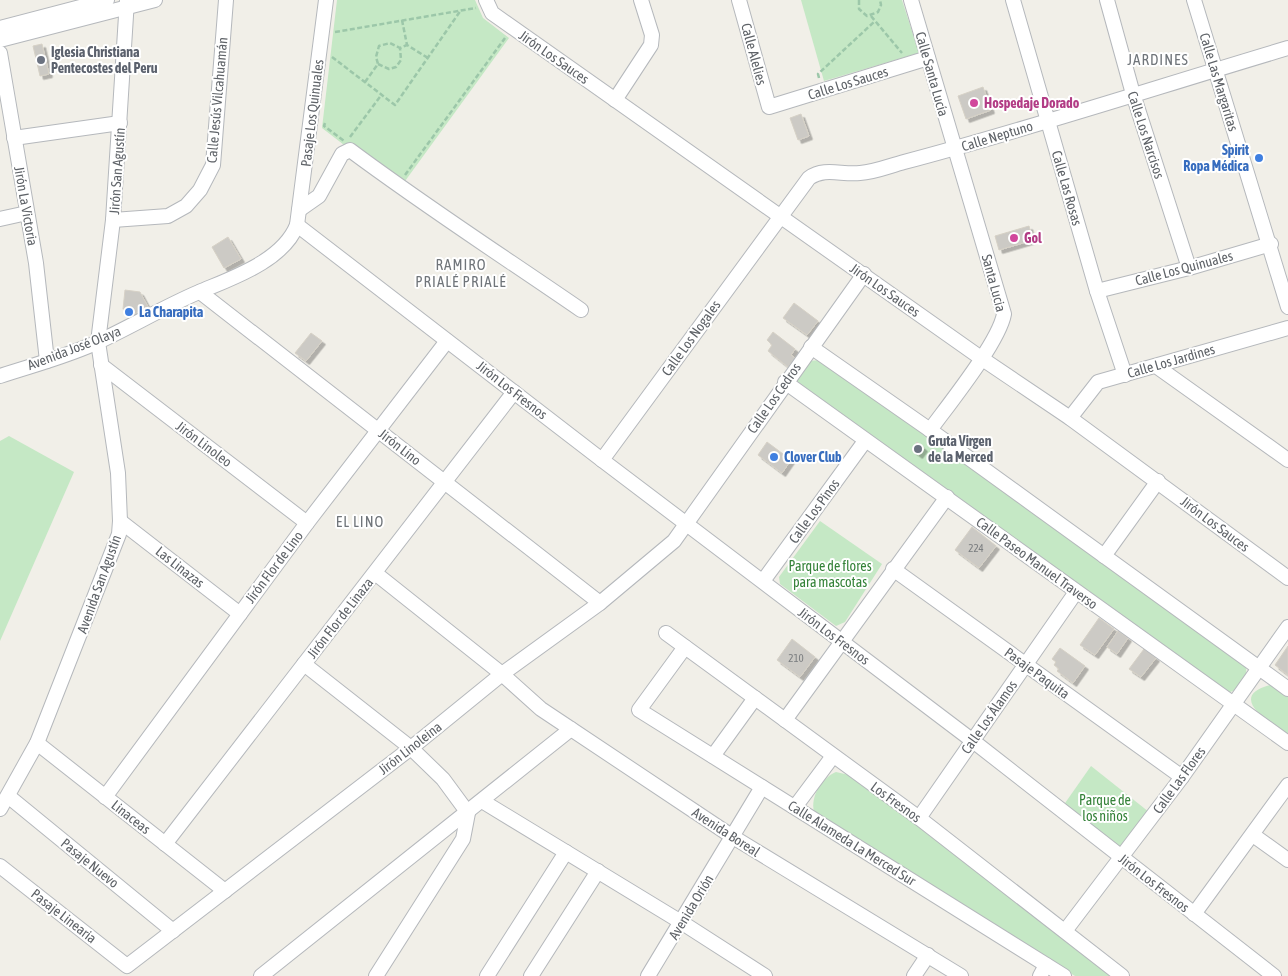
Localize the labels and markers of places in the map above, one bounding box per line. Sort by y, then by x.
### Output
place label: Iglesia Christiana Pentecostes del Peru [51,44,158,76]
marker: Iglesia Christiana Pentecostes del Peru [35,54,47,66]
place label: Hospedaje Dorado [984,95,1080,111]
marker: Hospedaje Dorado [968,97,980,109]
place label: Spirit Ropa Médica [1183,142,1249,174]
marker: Spirit Ropa Médica [1253,152,1265,164]
place label: Gol [1024,230,1042,246]
marker: Gol [1008,232,1020,244]
place label: La Charapita [139,304,204,320]
marker: La Charapita [123,306,135,318]
place label: Gruta Virgen de la Merced [928,433,993,465]
marker: Gruta Virgen de la Merced [912,443,924,455]
place label: Clover Club [784,449,842,465]
marker: Clover Club [768,451,780,463]

